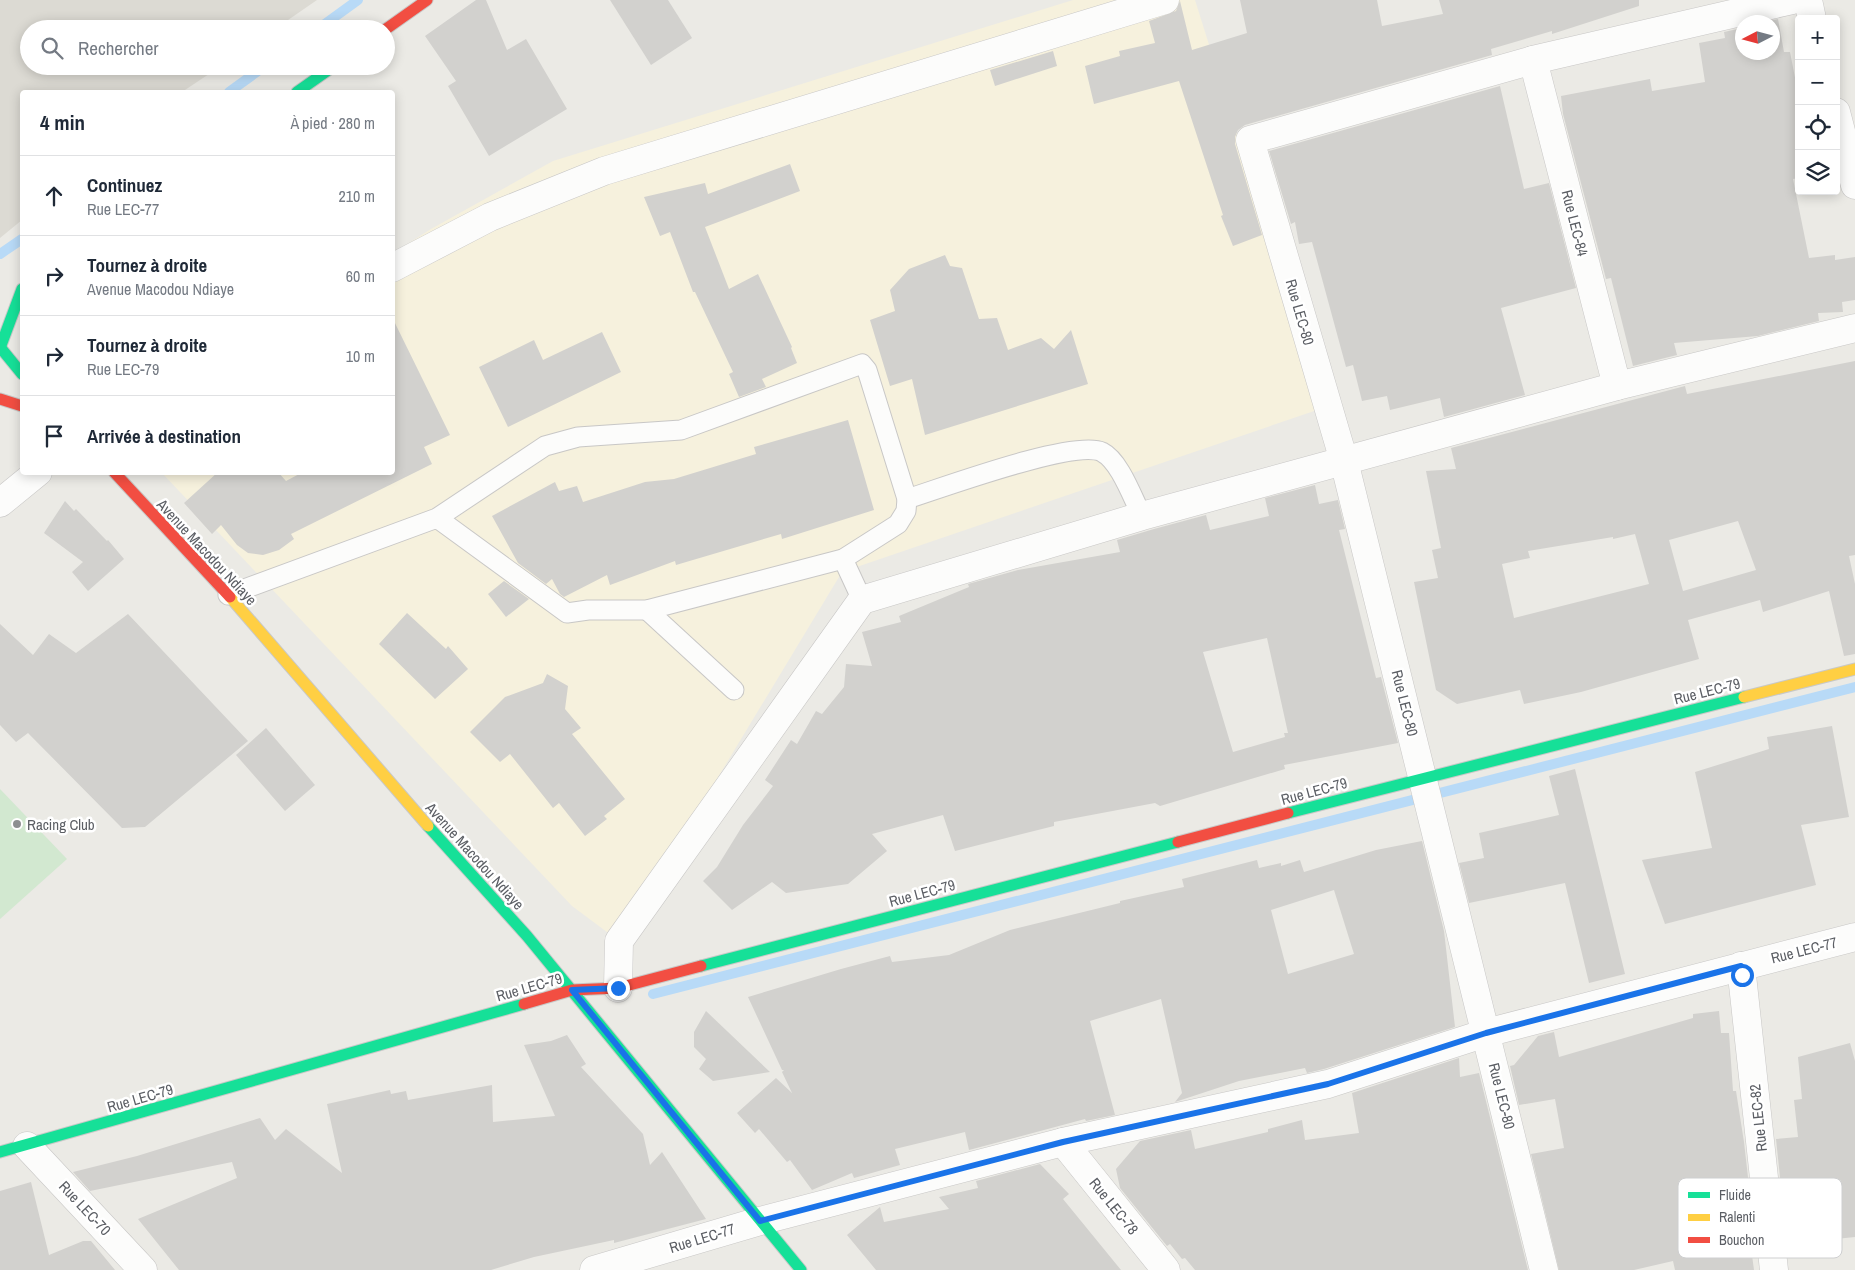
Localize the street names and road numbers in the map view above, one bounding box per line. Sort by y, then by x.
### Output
street label: Rue LEC-84 [1557,188,1593,259]
street label: Rue LEC-80 [1281,277,1319,348]
street label: Avenue Macodou Ndiaye [152,494,262,610]
street label: Rue LEC-80 [1387,668,1423,739]
street label: Rue LEC-79 [1672,673,1743,709]
street label: Rue LEC-79 [1279,772,1350,810]
street label: Avenue Macodou Ndiaye [420,797,529,914]
street label: Rue LEC-79 [887,874,958,912]
street label: Rue LEC-77 [1769,932,1840,968]
street label: Rue LEC-79 [494,968,565,1006]
street label: Rue LEC-80 [1484,1061,1520,1132]
street label: Rue LEC-79 [105,1079,176,1117]
street label: Rue LEC-82 [1744,1083,1772,1153]
street label: Rue LEC-78 [1085,1173,1144,1239]
street label: Rue LEC-70 [54,1176,116,1240]
street label: Rue LEC-77 [667,1218,738,1258]

